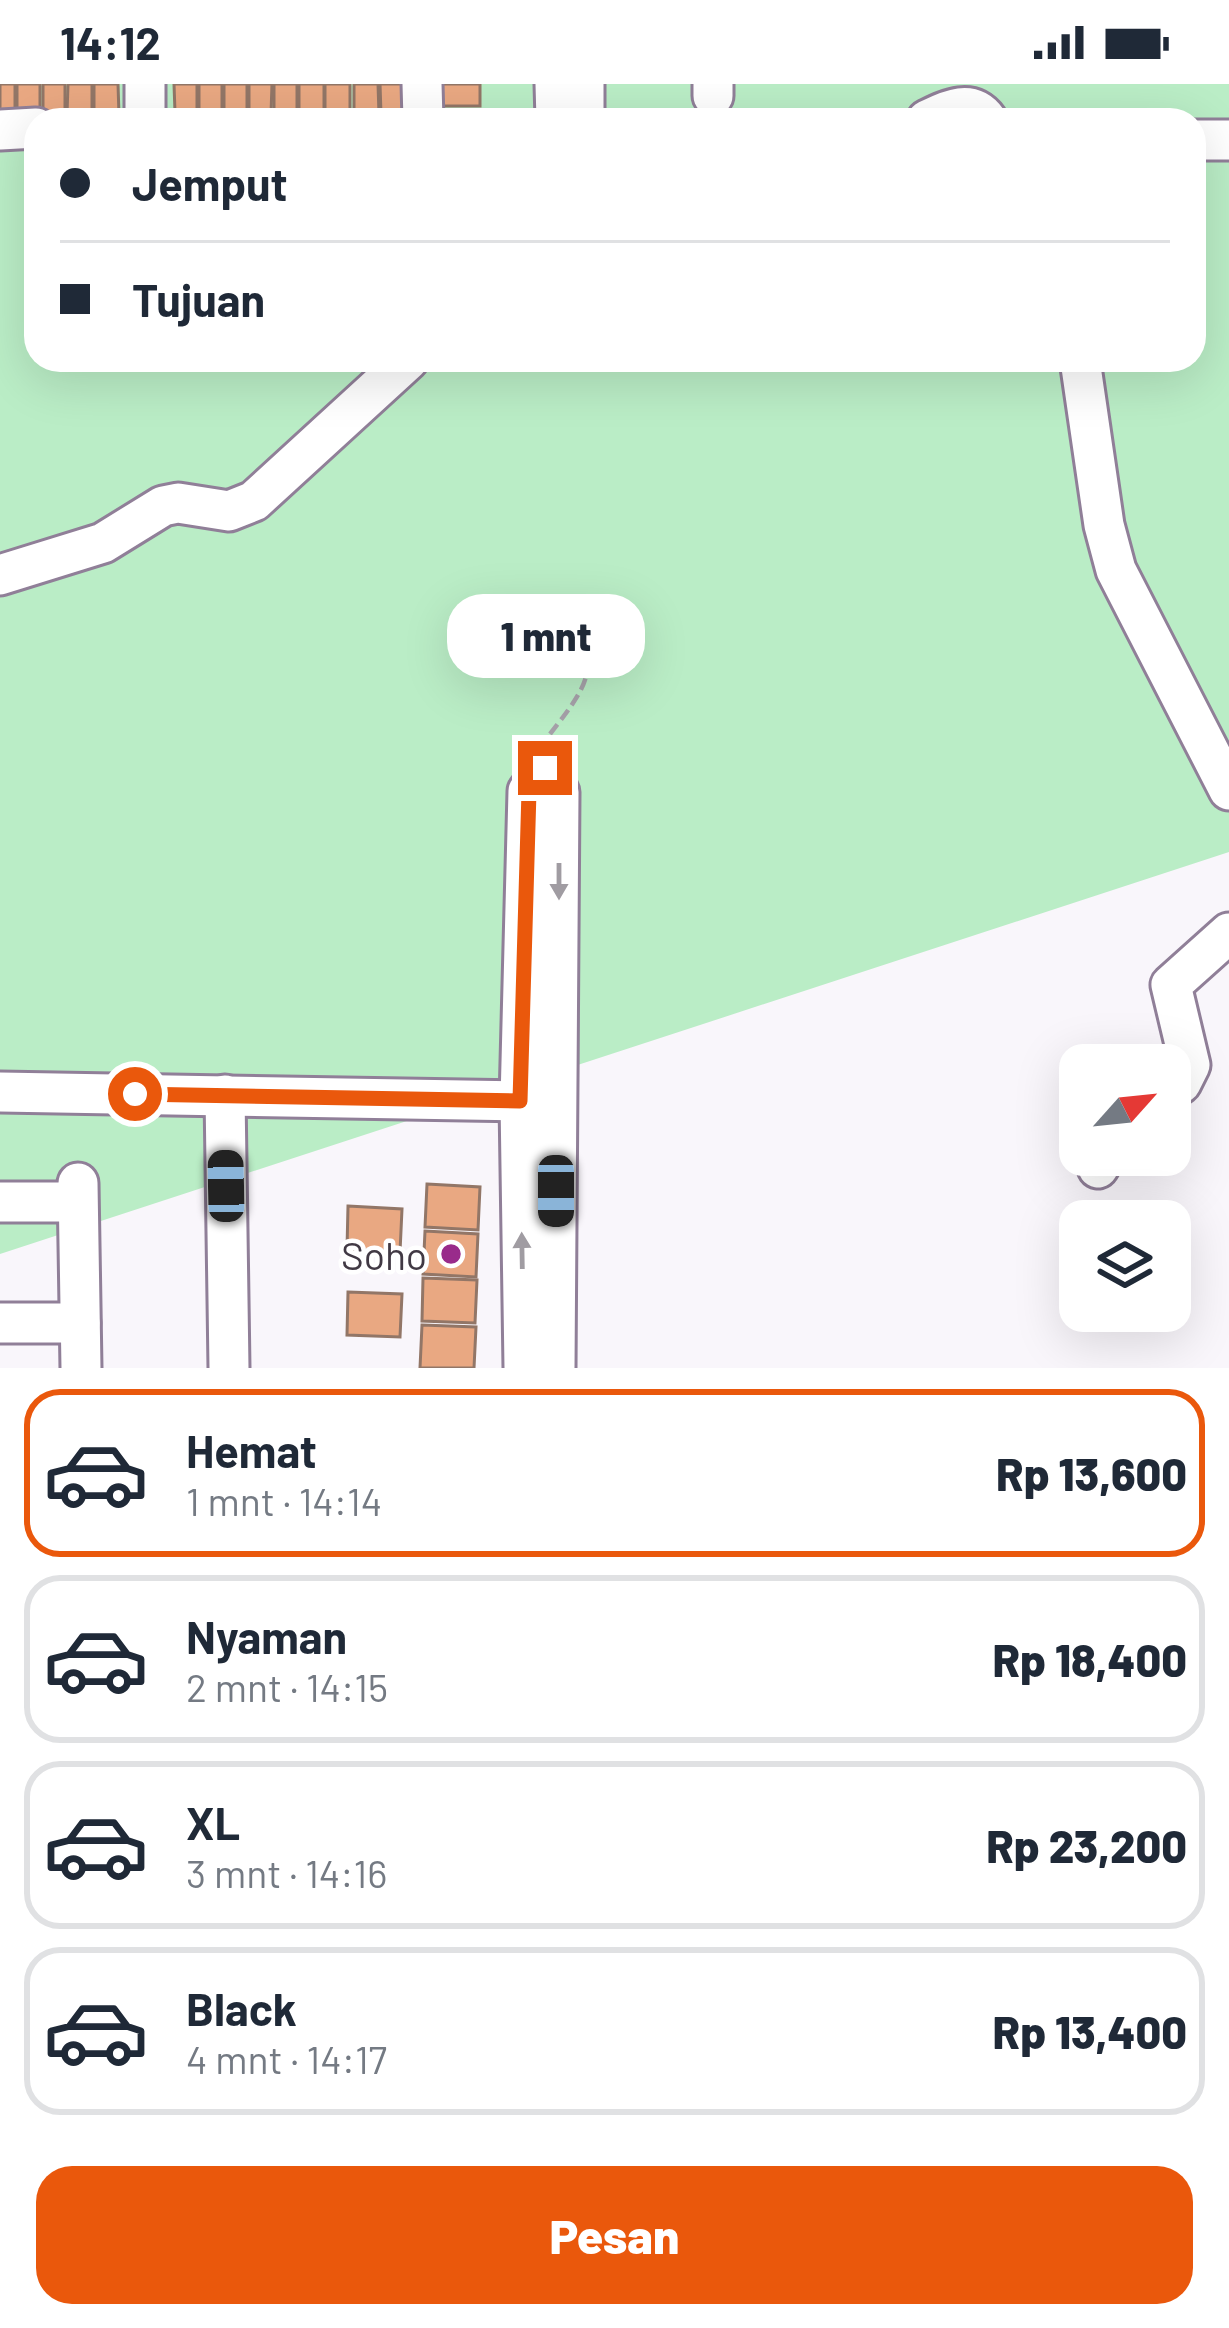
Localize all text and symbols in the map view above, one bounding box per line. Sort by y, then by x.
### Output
text: 14:12 [60,15,161,69]
text: Jemput [132,156,288,210]
text: Tujuan [132,272,265,326]
callout: 1 mnt [446,594,644,678]
text: 1 mnt [501,612,591,659]
route end [518,741,572,795]
one-way arrow [549,863,569,901]
north arrow [1059,1044,1191,1176]
map controls [1059,1044,1191,1332]
route start [108,1067,162,1121]
car [207,1150,245,1222]
car [538,1155,574,1227]
button: layers [1059,1200,1191,1332]
place label: Soho [341,1231,427,1278]
one-way arrow [513,1231,532,1269]
marker: Soho [438,1241,464,1267]
icon: car [42,1419,150,1527]
text: Hemat [186,1423,317,1477]
text: Rp 13,600 [996,1446,1187,1500]
text: 1 mnt · 14:14 [186,1477,382,1524]
icon: car [42,1605,150,1713]
text: Nyaman [186,1609,347,1663]
text: Rp 18,400 [992,1632,1187,1686]
text: 2 mnt · 14:15 [186,1663,388,1710]
icon: car [42,1791,150,1899]
text: XL [186,1795,240,1849]
text: Rp 23,200 [986,1818,1187,1872]
text: 3 mnt · 14:16 [186,1849,387,1896]
icon: car [42,1977,150,2085]
text: Black [186,1981,297,2035]
text: Rp 13,400 [993,2004,1187,2058]
text: 4 mnt · 14:17 [186,2035,387,2082]
button: Pesan [36,2166,1193,2304]

